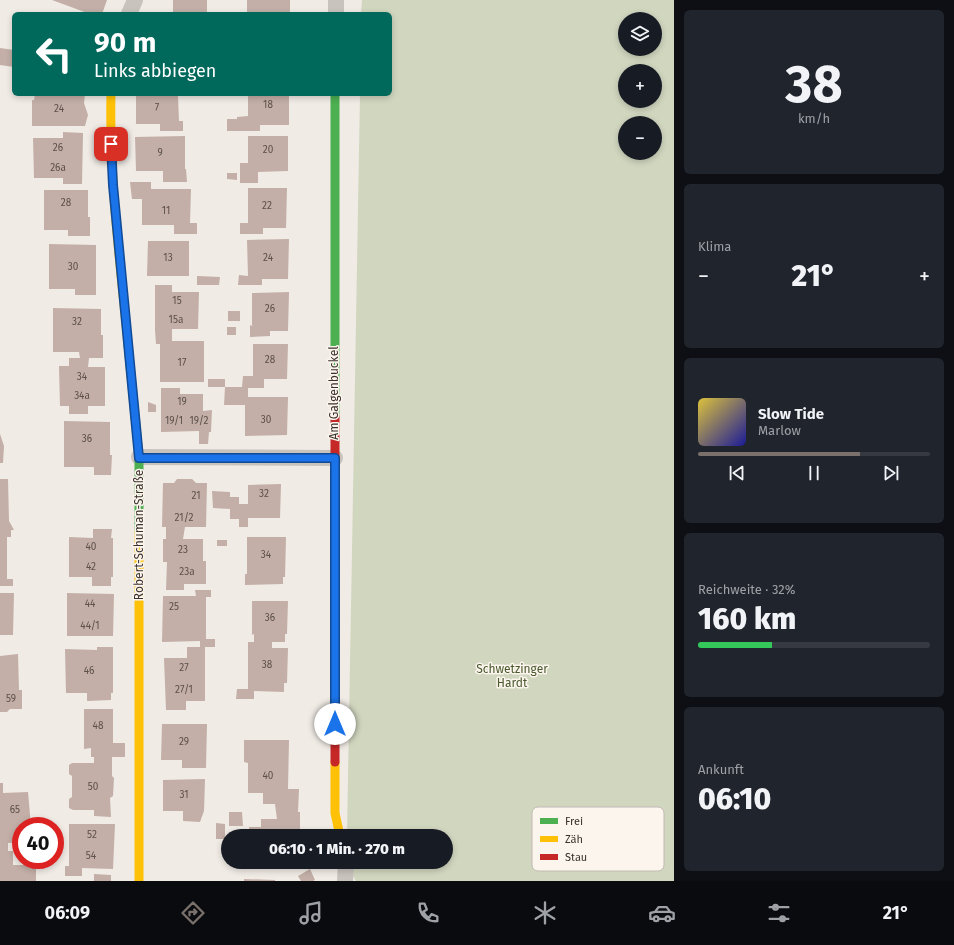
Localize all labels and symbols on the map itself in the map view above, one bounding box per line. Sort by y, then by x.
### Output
house number: 18 [263,99,273,111]
house number: 7 [155,102,160,114]
house number: 24 [54,103,65,115]
pin [94,127,128,161]
house number: 26 [53,142,63,154]
house number: 20 [263,144,274,156]
house number: 9 [157,147,163,159]
house number: 26a [50,162,66,174]
house number: 28 [61,197,72,209]
house number: 22 [262,200,272,212]
house number: 11 [162,205,170,217]
house number: 13 [163,252,173,264]
house number: 24 [263,252,274,264]
house number: 30 [68,261,79,273]
house number: 15 [172,295,182,307]
house number: 26 [265,303,275,315]
house number: 15a [169,314,183,326]
house number: 32 [72,316,82,328]
street label: Am Galgenbuckel [327,346,341,440]
house number: 28 [265,354,276,366]
house number: 17 [178,357,187,369]
house number: 34 [77,371,88,383]
house number: 34a [74,390,90,402]
house number: 19 [177,396,187,408]
house number: 30 [261,414,272,426]
house number: 19/1 [165,415,183,427]
house number: 19/2 [190,415,209,427]
house number: 36 [82,433,92,445]
street label: Robert-Schuman-Straße [132,470,146,600]
house number: 32 [259,488,269,500]
house number: 21 [191,490,201,502]
house number: 21/2 [175,512,193,524]
house number: 40 [86,541,97,553]
house number: 23 [178,544,188,556]
house number: 34 [261,549,272,561]
house number: 42 [86,561,96,573]
house number: 23a [179,566,195,578]
house number: 44 [85,598,96,610]
house number: 25 [169,601,179,613]
house number: 36 [265,612,275,624]
house number: 44/1 [80,620,100,632]
house number: 38 [262,659,273,671]
house number: 27 [179,662,189,674]
park label: Schwetzinger Hardt [476,662,548,690]
house number: 46 [84,665,94,677]
house number: 27/1 [175,684,193,696]
house number: 59 [6,693,16,705]
position arrow [314,703,356,745]
house number: 48 [93,720,104,732]
house number: 29 [179,736,189,748]
house number: 40 [263,770,274,782]
house number: 50 [88,781,99,793]
house number: 31 [179,789,189,801]
house number: 65 [10,804,20,816]
legend [532,807,664,871]
text: Frei [565,815,583,828]
speed limit sign: 40 [12,817,64,869]
house number: 52 [87,829,97,841]
text: Zäh [565,833,583,846]
house number: 54 [86,850,97,862]
text: Stau [565,851,587,864]

